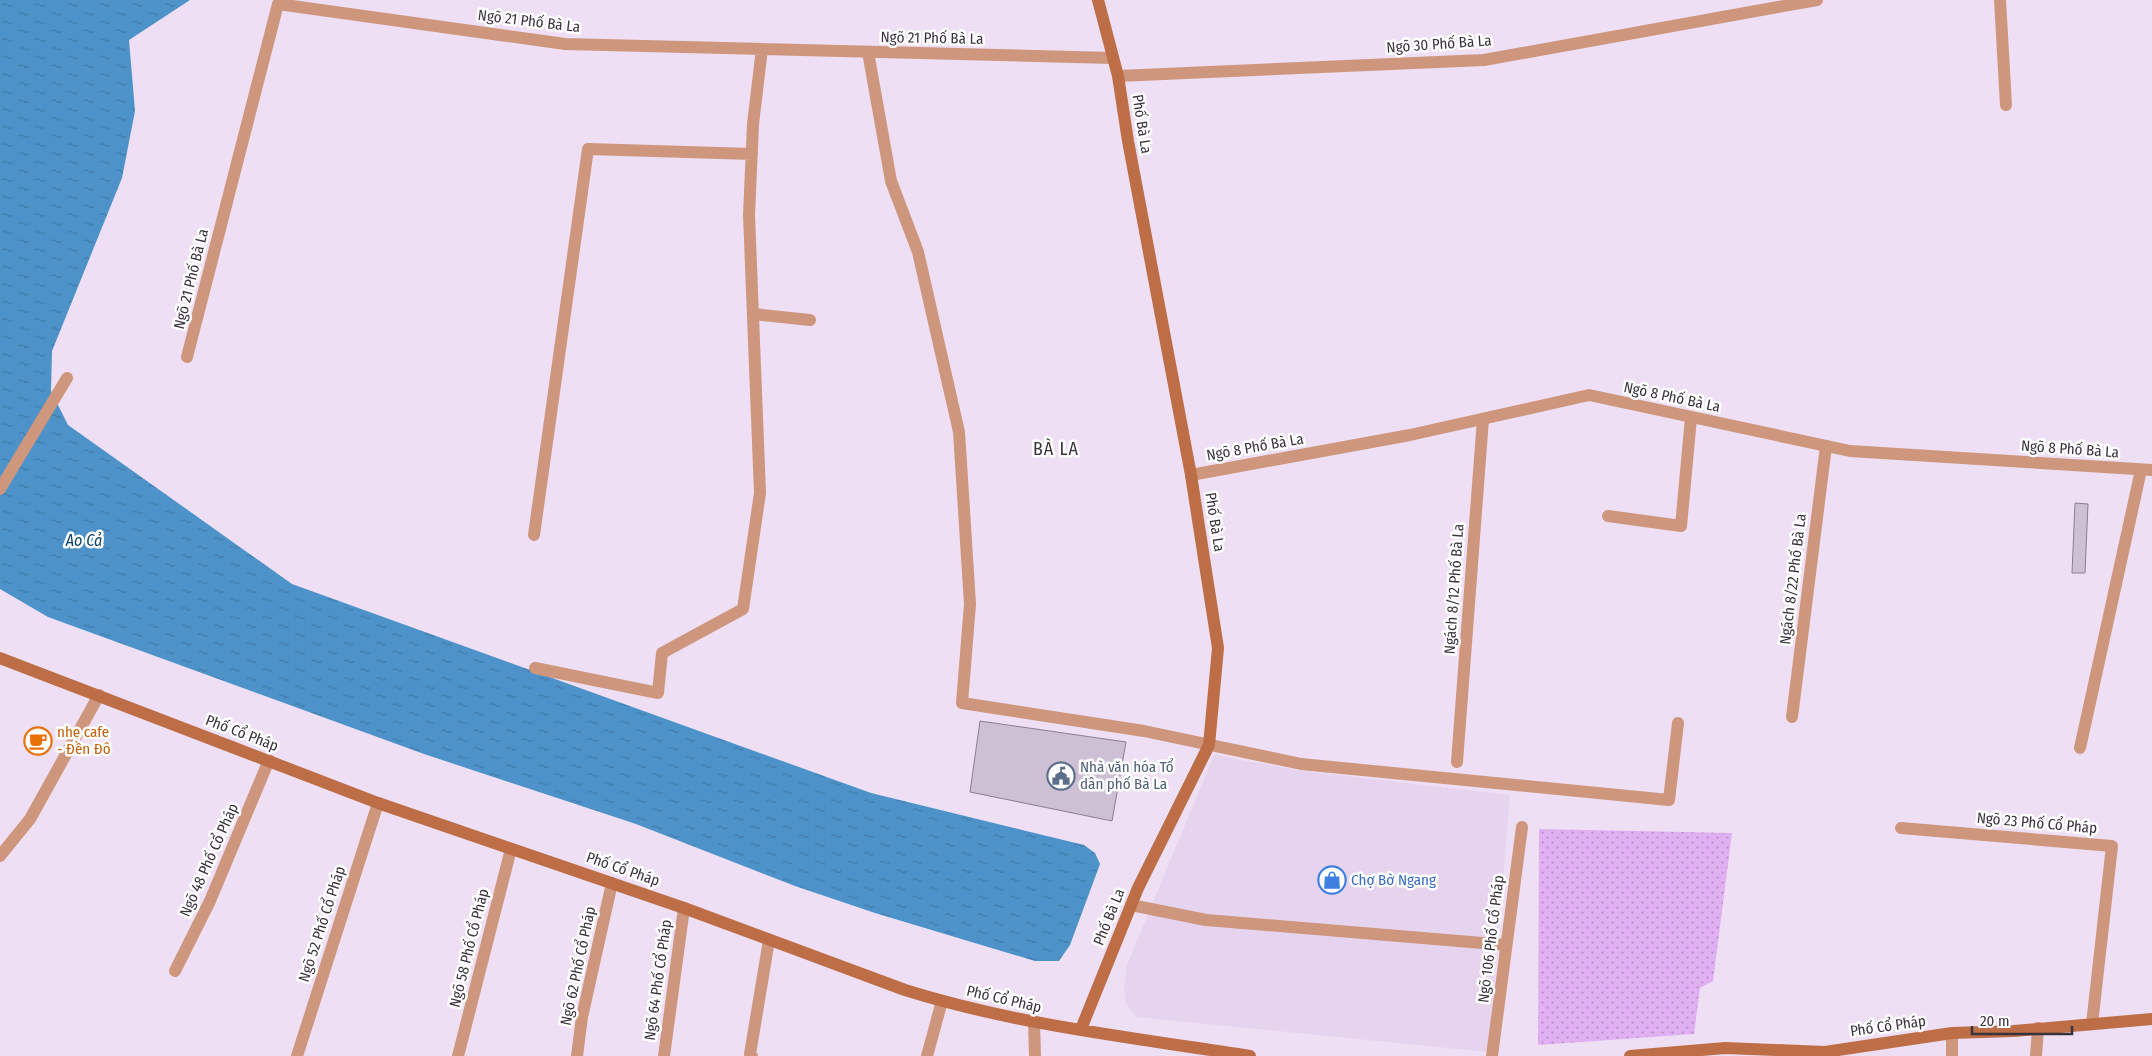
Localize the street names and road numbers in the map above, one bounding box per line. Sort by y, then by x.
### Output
street label: Ngõ 21 Phố Bà La [477,6,581,36]
street label: Ngõ 21 Phố Bà La [880,28,984,48]
street label: Ngõ 30 Phố Bà La [1386,31,1492,57]
street label: Phố Bà La [1128,93,1156,155]
street label: Ngõ 21 Phố Bà La [170,227,212,331]
street label: Ngõ 8 Phố Bà La [1622,378,1722,416]
street label: Ngõ 8 Phố Bà La [1205,430,1305,464]
street label: Ngõ 8 Phố Bà La [2020,437,2120,461]
street label: Phố Bà La [1201,491,1229,553]
street label: Ngách 8/22 Phố Bà La [1776,513,1810,645]
street label: Ngách 8/12 Phố Bà La [1440,523,1468,655]
street label: Phố Cổ Pháp [203,711,281,755]
street label: Ngõ 48 Phố Cổ Pháp [176,801,242,919]
street label: Ngõ 23 Phố Cổ Pháp [1976,809,2098,837]
street label: Phố Cổ Pháp [584,848,662,890]
street label: Ngõ 52 Phố Cổ Pháp [295,864,349,984]
street label: Ngõ 106 Phố Cổ Pháp [1474,874,1508,1004]
street label: Phố Bà La [1089,886,1129,948]
street label: Ngõ 58 Phố Cổ Pháp [446,887,492,1009]
street label: Ngõ 62 Phố Cổ Pháp [557,905,599,1027]
street label: Ngõ 64 Phố Cổ Pháp [641,918,675,1042]
street label: Phố Cổ Pháp [965,982,1043,1016]
street label: Phố Cổ Pháp [1849,1012,1927,1040]

